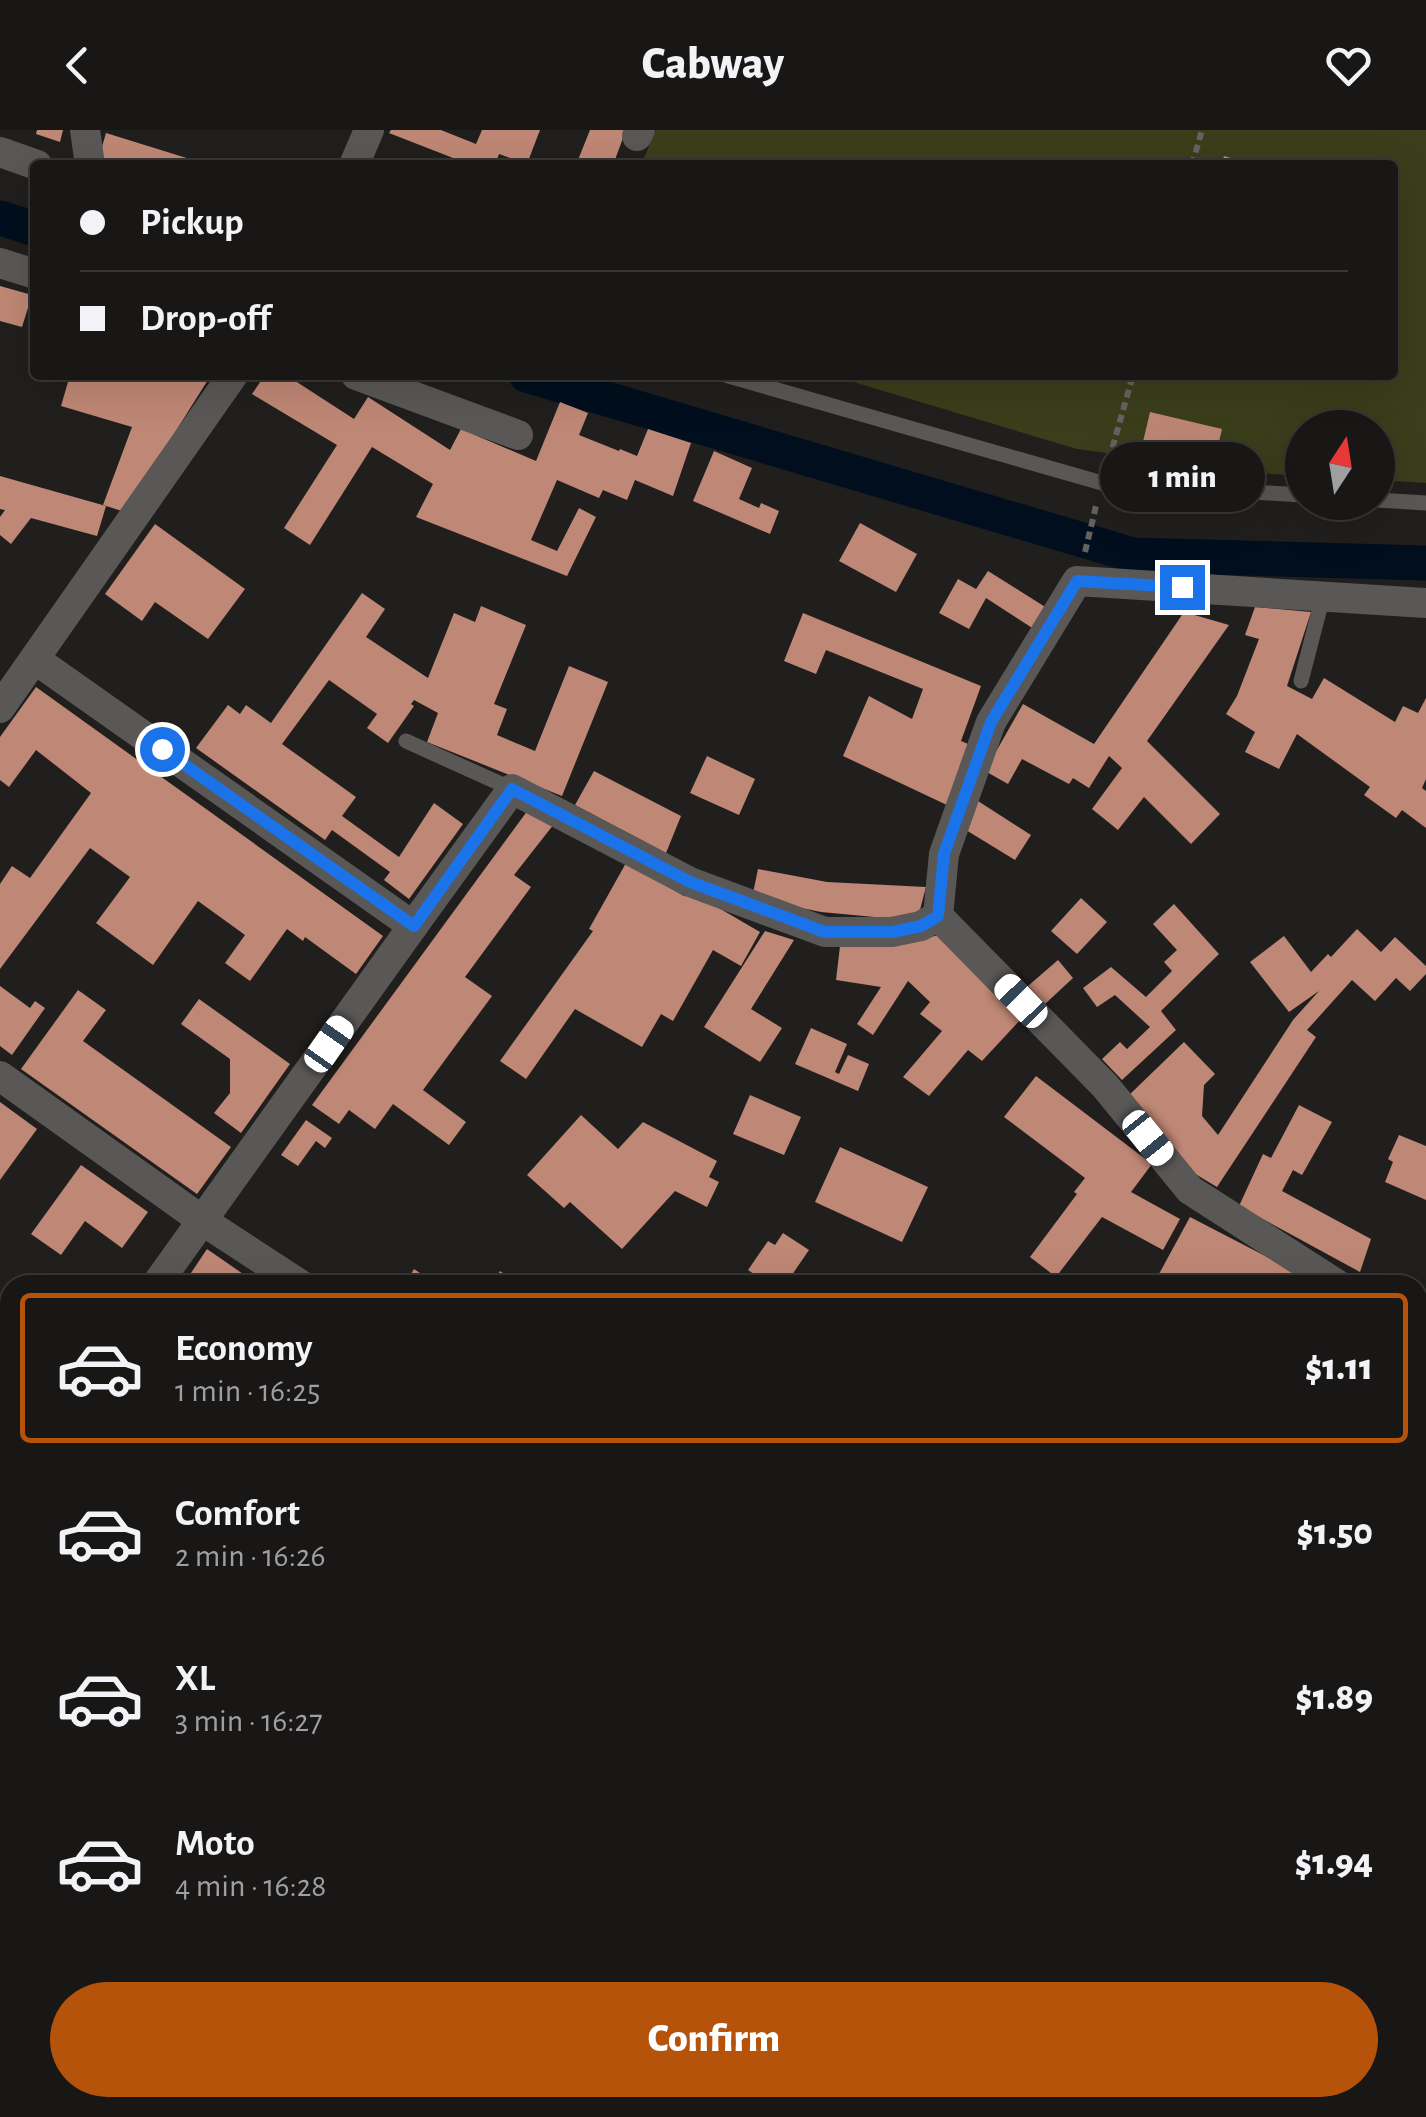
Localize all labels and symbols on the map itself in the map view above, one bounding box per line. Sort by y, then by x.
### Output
north arrow [1285,410,1395,520]
callout: 1 min [1100,442,1264,512]
route end [1160,565,1205,610]
route start [140,727,185,772]
car [989,969,1053,1033]
car [300,1011,358,1077]
car [1117,1105,1179,1171]

